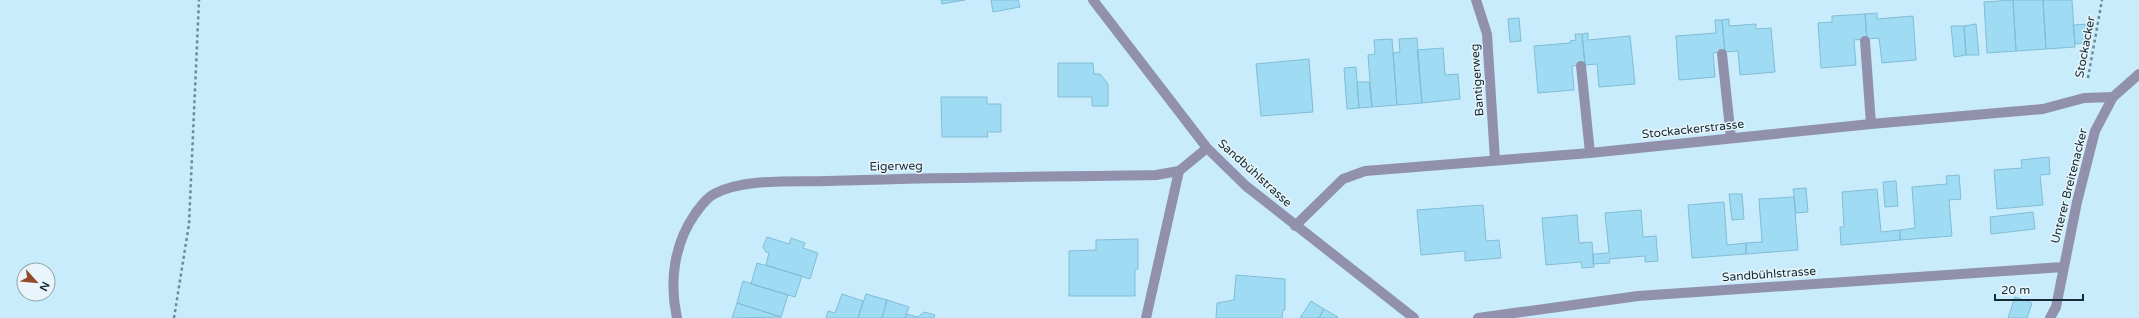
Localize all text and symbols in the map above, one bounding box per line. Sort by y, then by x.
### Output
street label: Stockacker [2072,14,2098,79]
street label: Bantigerweg [1467,43,1487,117]
street label: Stockackerstrasse [1641,117,1745,141]
street label: Unterer Breitenacker [2048,127,2090,245]
street label: Sandbühlstrasse [1215,136,1295,210]
street label: Eigerweg [869,159,923,173]
north arrow [16,262,56,302]
street label: Sandbühlstrasse [1722,264,1817,284]
scale bar [1995,276,2083,302]
text: N [37,279,52,293]
text: 20 m [2001,283,2030,297]

